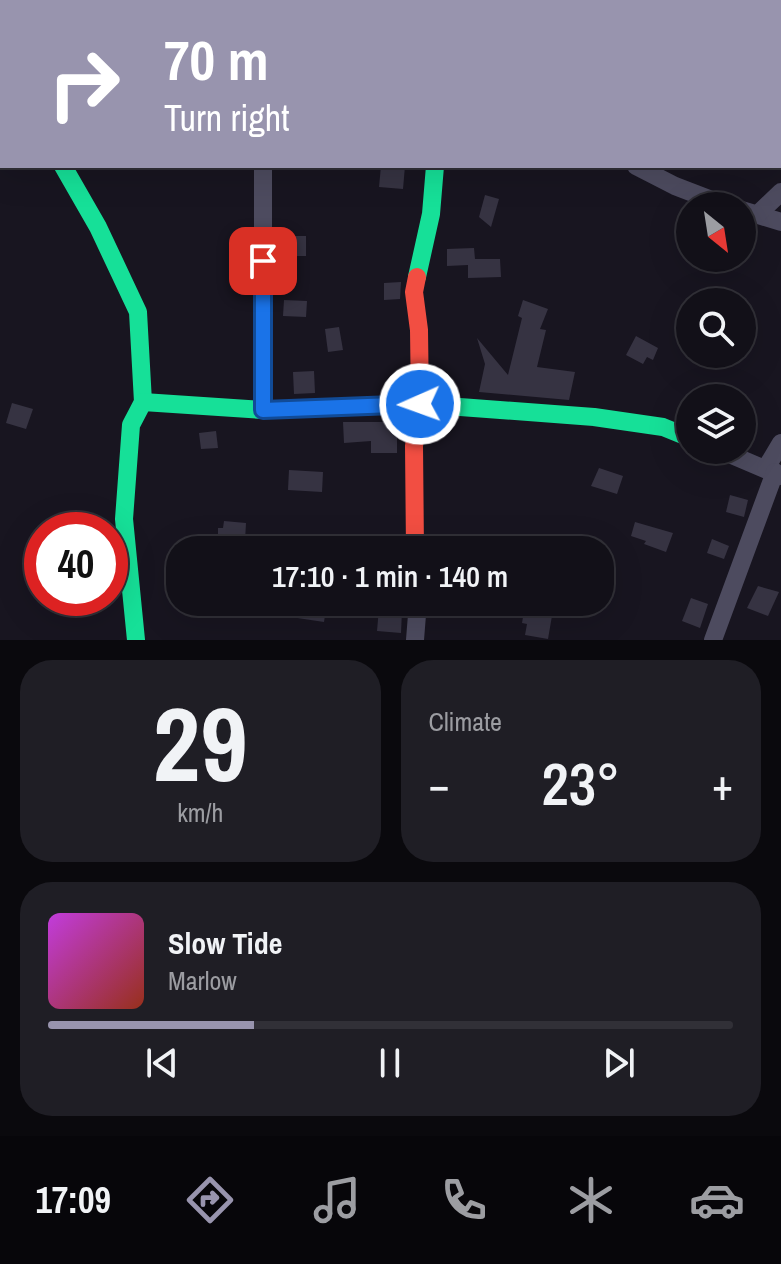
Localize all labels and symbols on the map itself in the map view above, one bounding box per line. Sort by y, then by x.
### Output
north arrow [676,192,756,272]
pin [229,227,297,295]
position arrow [378,362,462,446]
speed limit sign: 40 [24,512,128,616]

